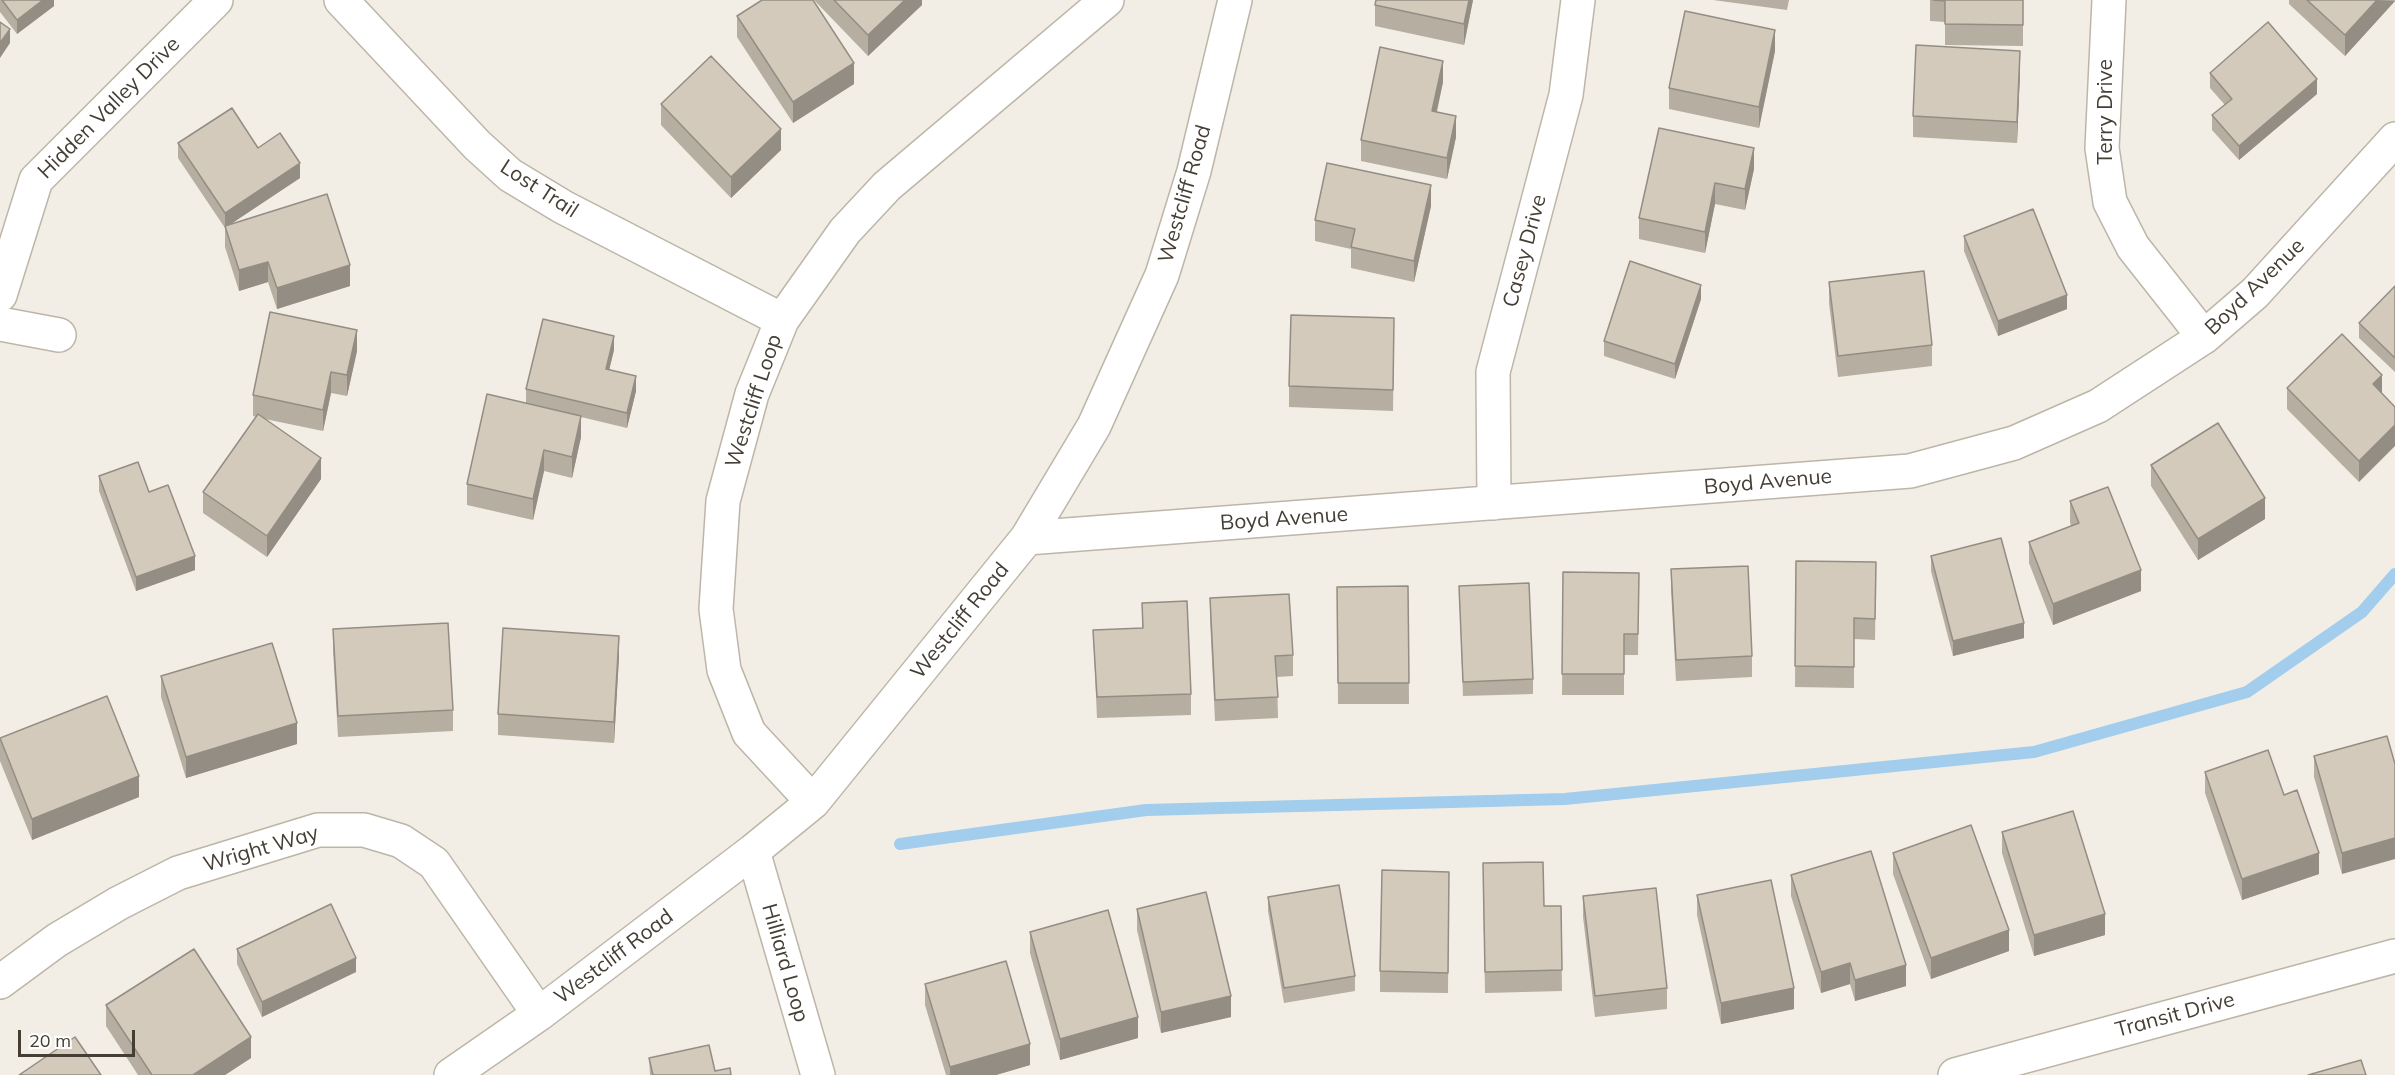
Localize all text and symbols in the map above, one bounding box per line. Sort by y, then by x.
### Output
street label: Hidden Valley Drive [33,32,185,184]
street label: Terry Drive [2093,59,2119,165]
street label: Westcliff Road [1153,122,1217,266]
street label: Lost Trail [495,155,583,223]
street label: Casey Drive [1498,192,1552,310]
street label: Boyd Avenue [2200,233,2310,341]
street label: Westcliff Loop [721,331,787,471]
street label: Boyd Avenue [1703,464,1833,500]
street label: Boyd Avenue [1219,502,1349,536]
street label: Westcliff Road [905,558,1015,684]
street label: Wright Way [201,821,321,877]
street label: Hilliard Loop [756,901,814,1025]
street label: Westcliff Road [550,904,678,1010]
street label: Transit Drive [2113,987,2237,1043]
scale bar [21,1018,138,1056]
text: 20 m [29,1029,71,1052]

